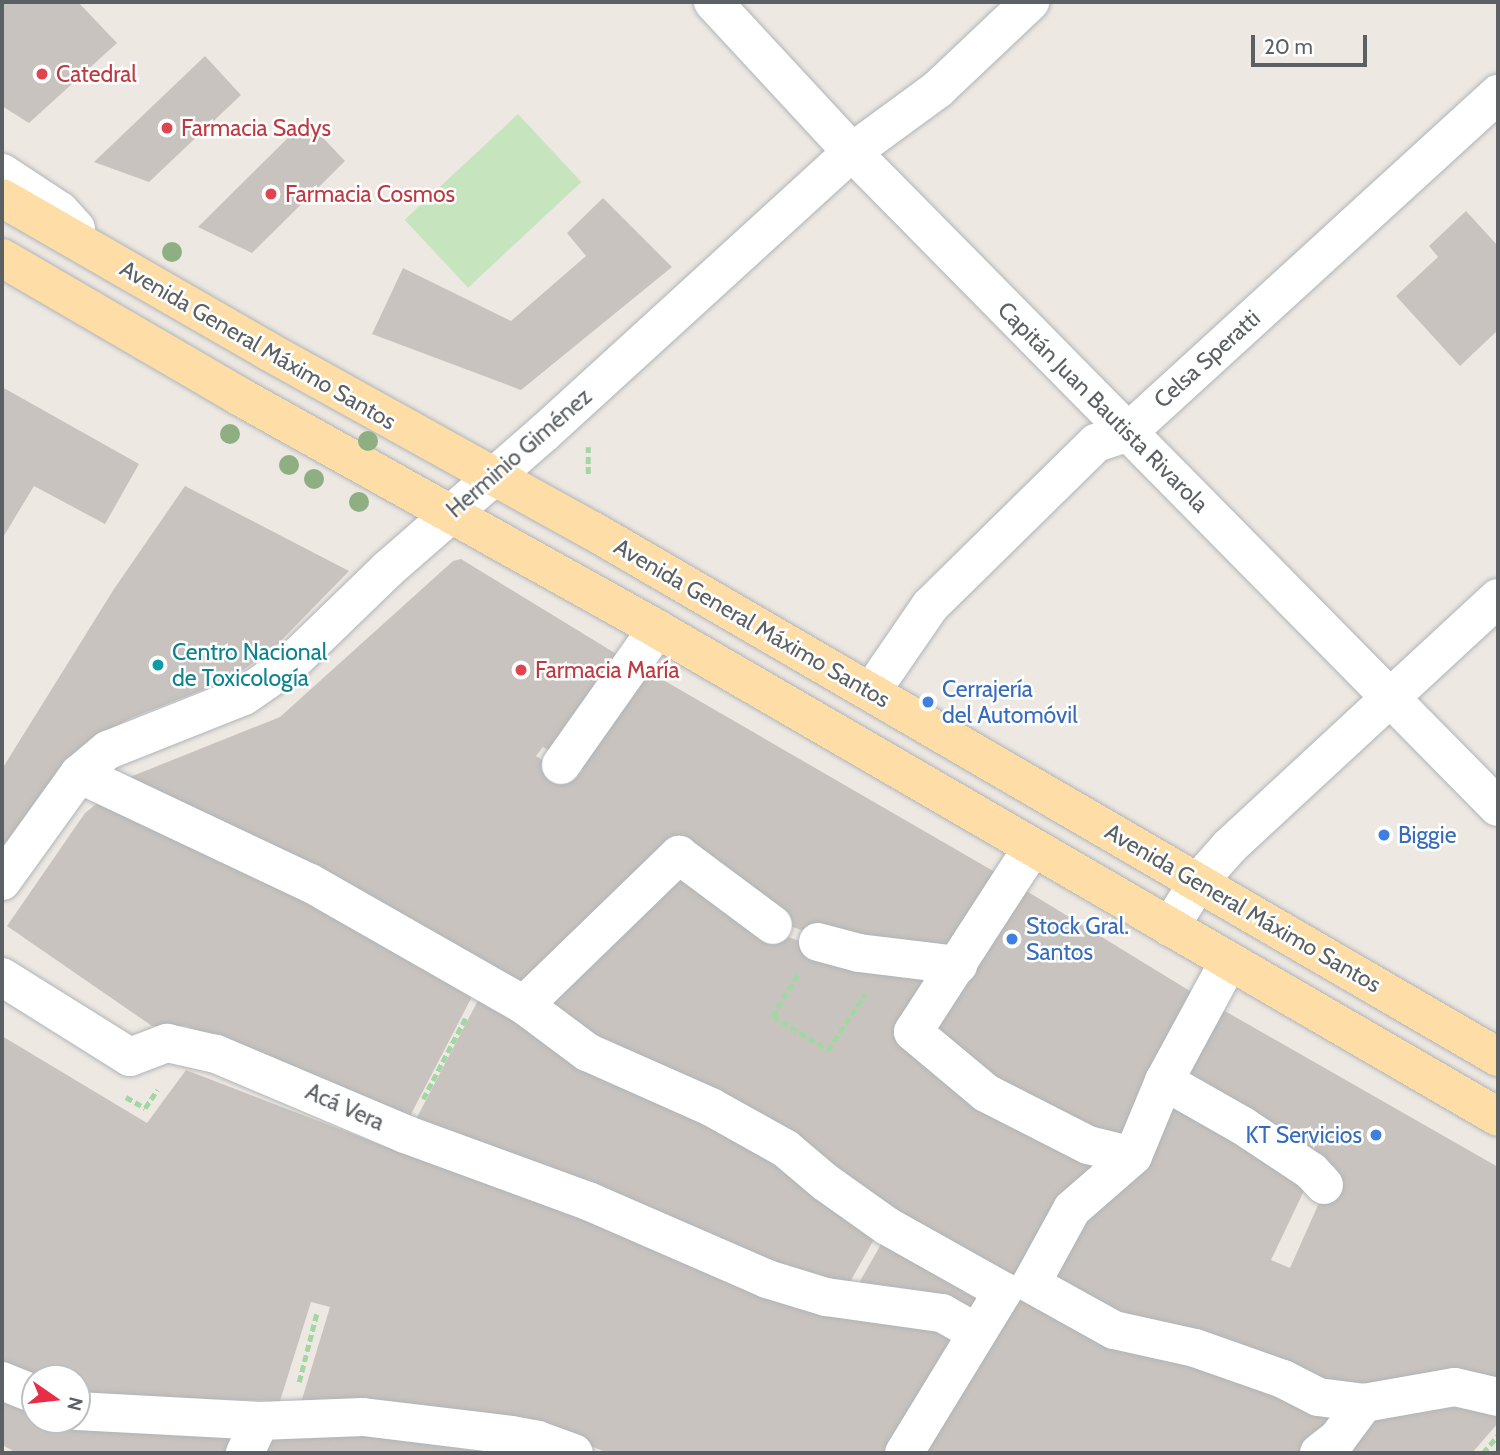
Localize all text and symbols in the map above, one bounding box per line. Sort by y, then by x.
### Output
scale bar [1255,21,1370,65]
text: 20 m [1264,34,1313,59]
place label: Catedral [56,60,137,88]
marker: Catedral [34,66,50,82]
place label: Farmacia Sadys [181,114,331,142]
marker: Farmacia Sadys [159,120,175,136]
place label: Farmacia Cosmos [285,180,455,208]
marker: Farmacia Cosmos [263,186,279,202]
street label: Avenida General Máximo Santos [115,255,401,435]
street label: Capitán Juan Bautista Rivarola [992,296,1214,518]
street label: Celsa Speratti [1148,304,1266,414]
street label: Herminio Giménez [441,382,597,524]
street label: Avenida General Máximo Santos [609,533,895,713]
place label: Centro Nacional de Toxicología [172,638,327,692]
place label: Farmacia María [535,656,680,684]
marker: Centro Nacional de Toxicología [150,657,166,673]
marker: Farmacia María [513,662,529,678]
place label: Cerrajería del Automóvil [942,675,1078,729]
marker: Cerrajería del Automóvil [920,694,936,710]
street label: Avenida General Máximo Santos [1100,818,1386,998]
place label: Biggie [1398,821,1456,849]
marker: Biggie [1376,827,1392,843]
place label: Stock Gral. Santos [1026,912,1129,966]
marker: Stock Gral. Santos [1004,931,1020,947]
street label: Acá Vera [301,1077,389,1137]
place label: KT Servicios [1245,1121,1362,1149]
marker: KT Servicios [1368,1127,1384,1143]
north arrow [21,1364,91,1434]
text: N [62,1394,88,1413]

